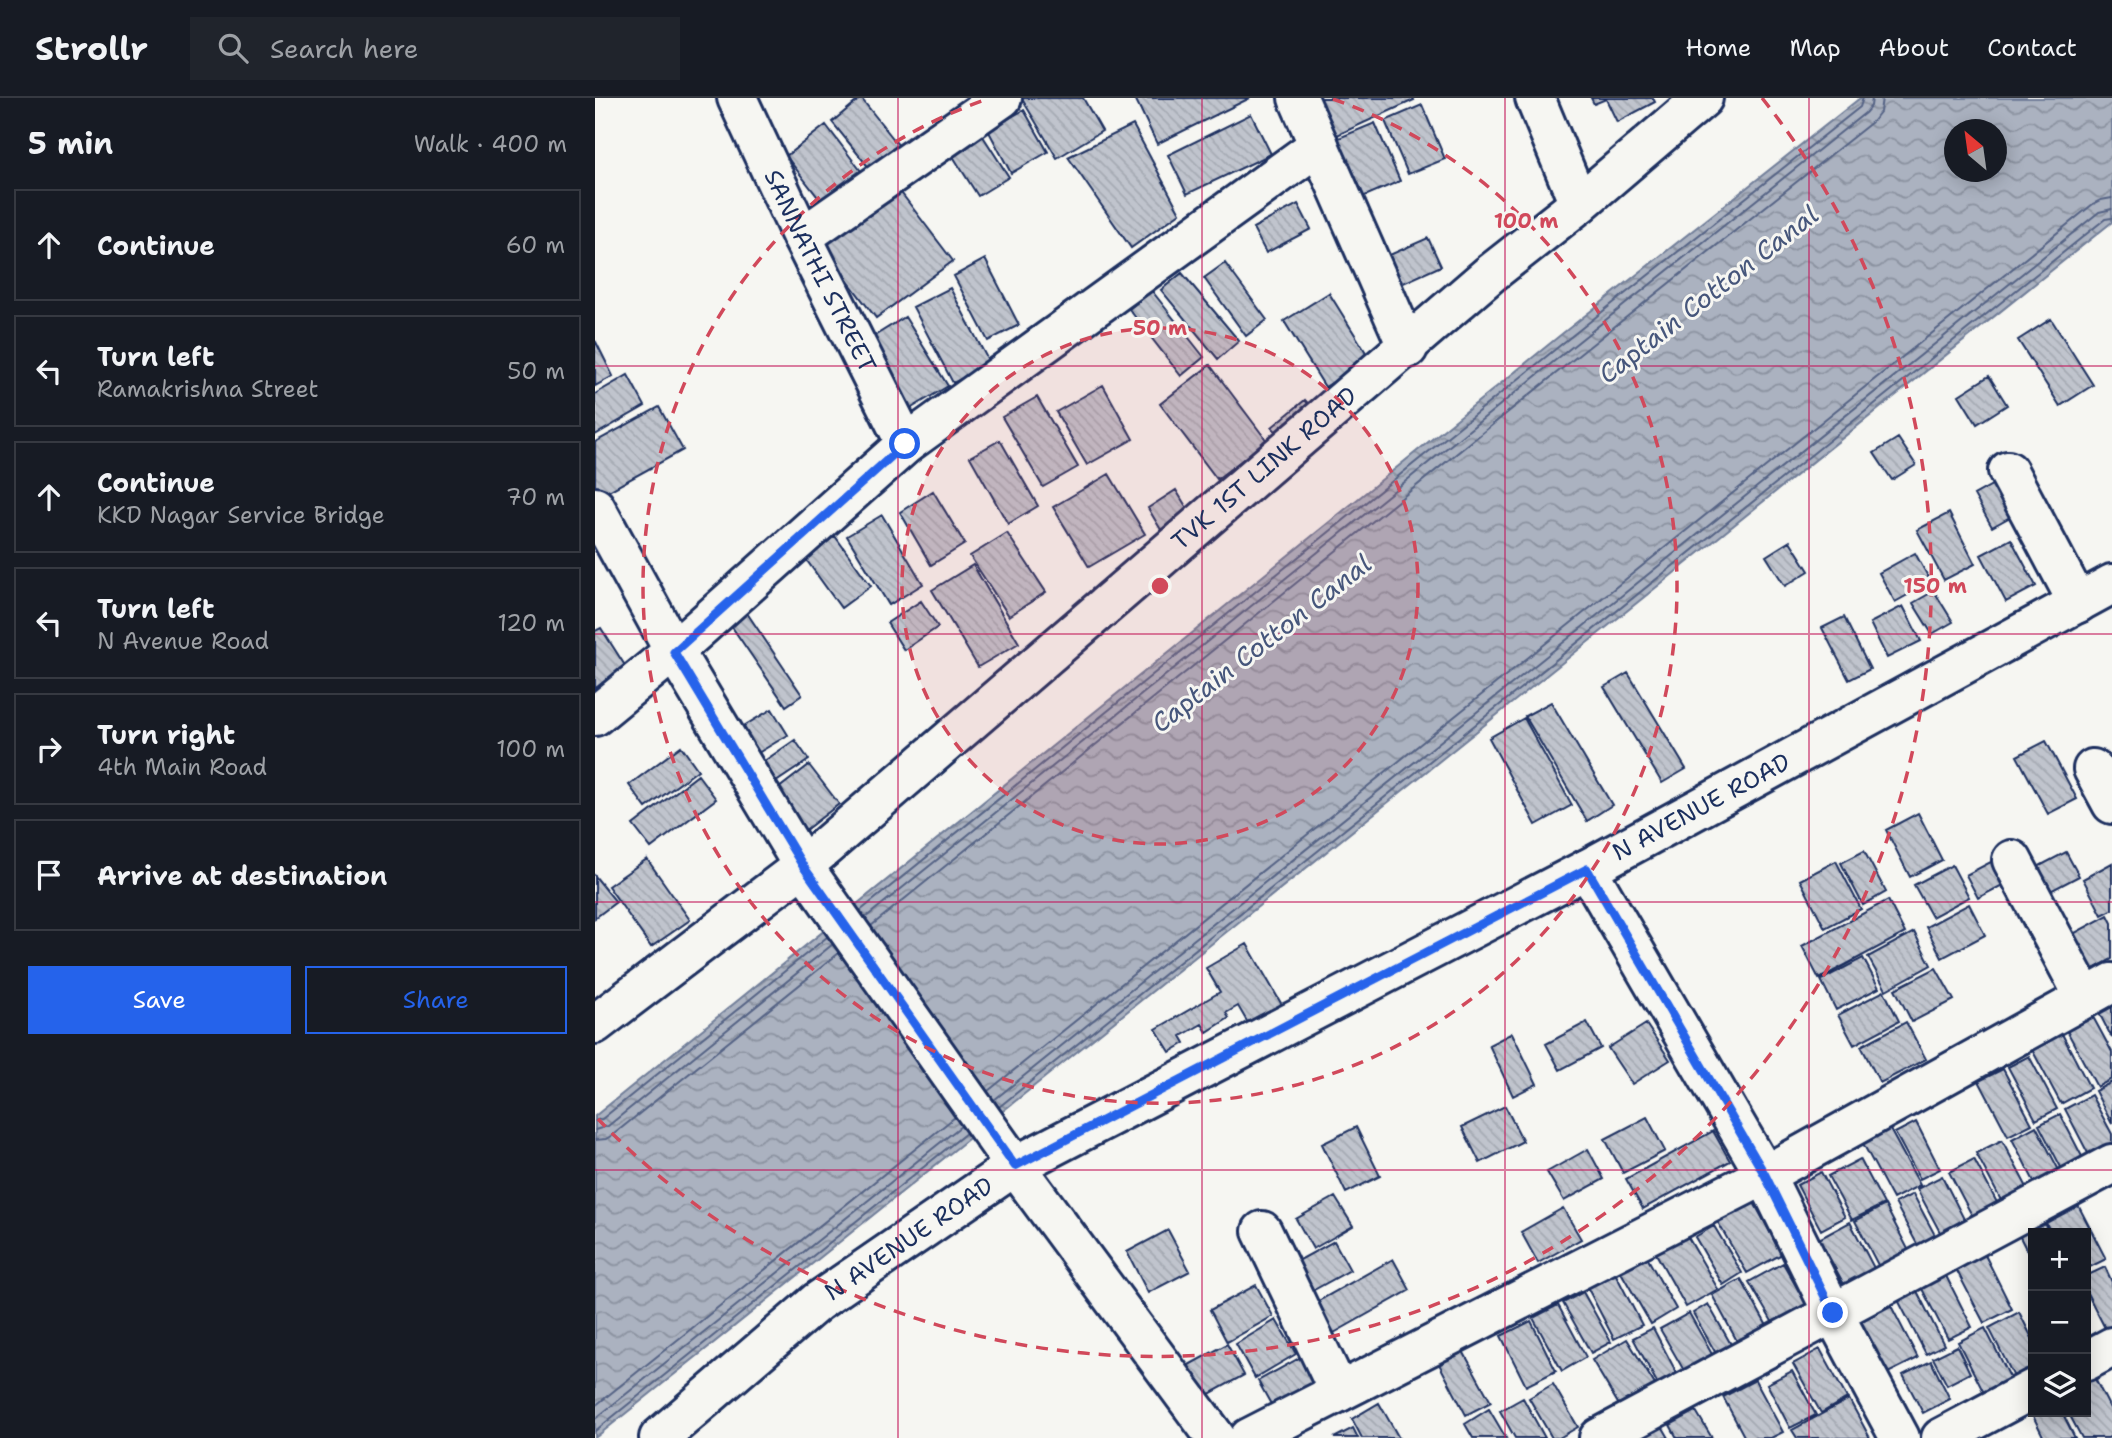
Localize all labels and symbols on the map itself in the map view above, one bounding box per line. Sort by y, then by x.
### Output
north arrow [1944,119,2007,182]
street label: SANNATHI STREET [757,164,884,378]
water label: Captain Cotton Canal [1591,197,1825,391]
text: 100 m [1494,207,1558,235]
text: 50 m [1133,314,1187,342]
street label: TVK 1ST LINK ROAD [1165,380,1364,557]
route start [889,428,920,459]
water label: Captain Cotton Canal [1144,546,1378,740]
text: 150 m [1903,572,1967,600]
centre of rings [1148,574,1172,598]
street label: N AVENUE ROAD [1606,746,1796,868]
street label: N AVENUE ROAD [818,1170,1000,1308]
route end [1817,1297,1848,1328]

